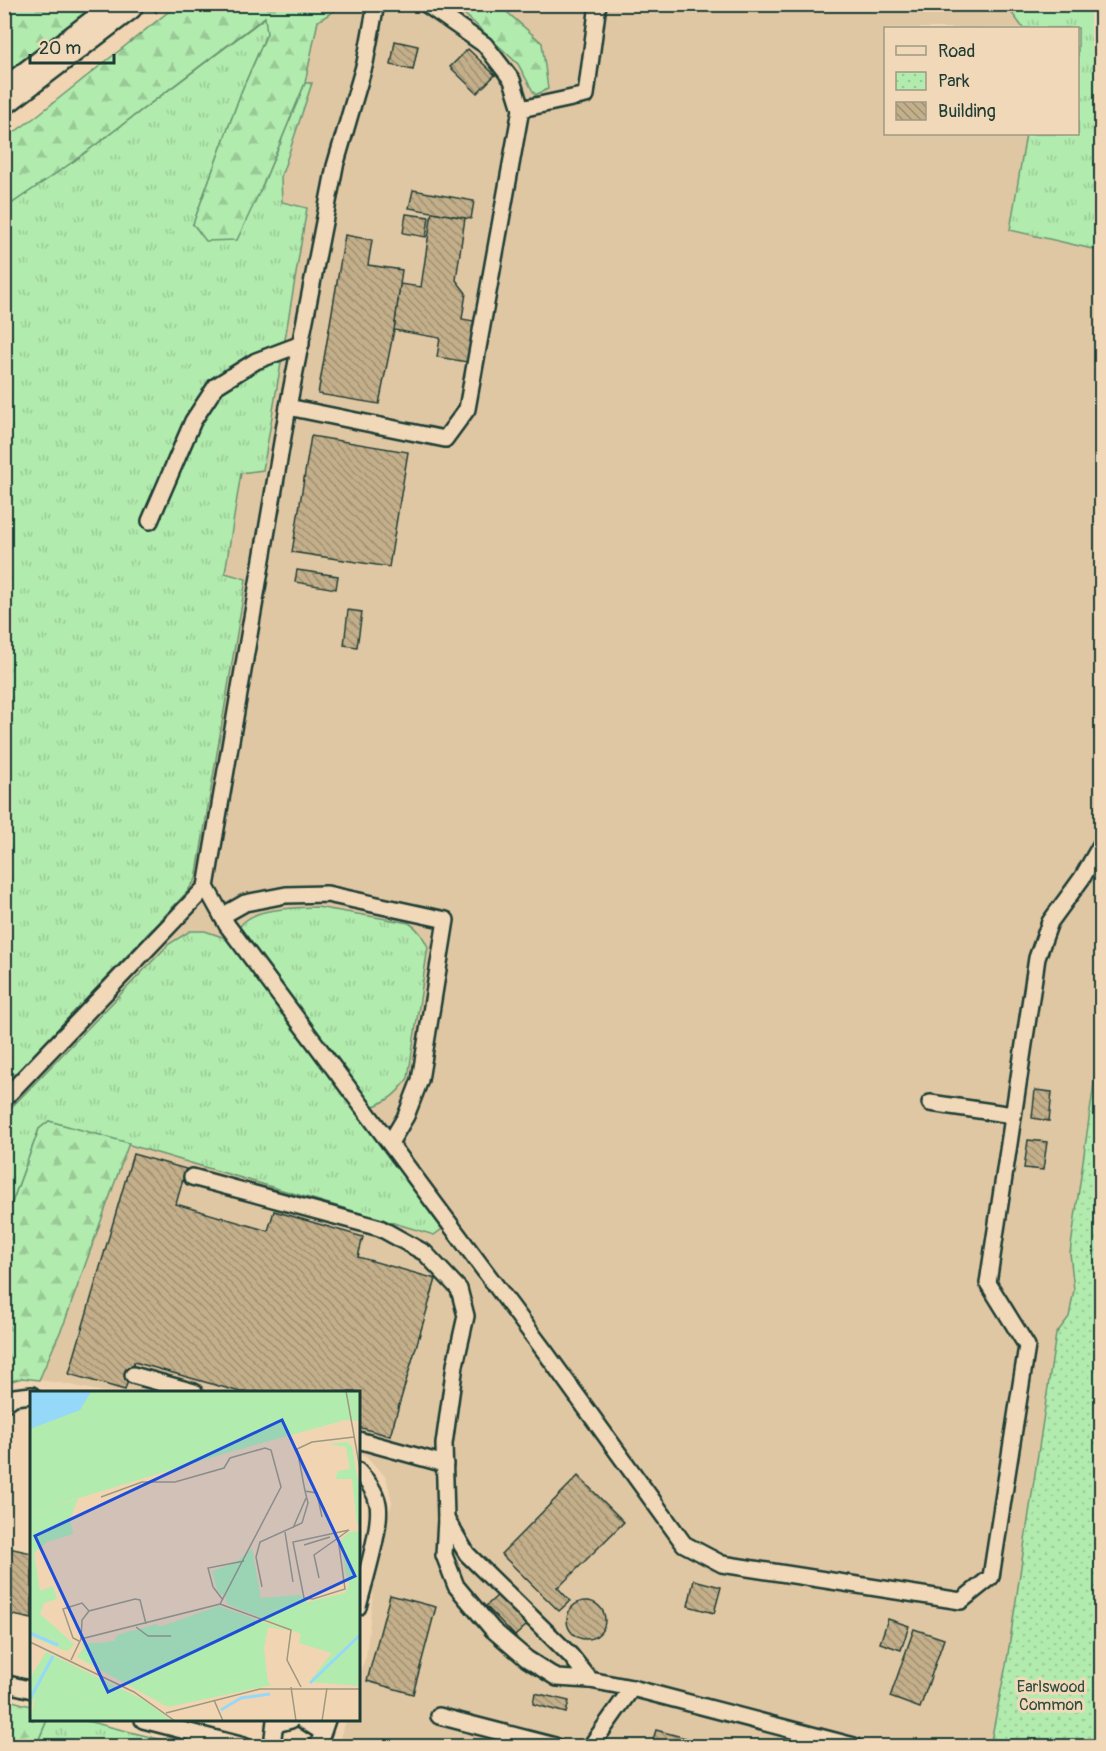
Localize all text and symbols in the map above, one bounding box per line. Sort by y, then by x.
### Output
scale bar [30,27,114,65]
legend [884,27,1079,135]
text: 20 m [39,37,81,60]
text: Road [938,40,975,63]
text: Park [938,70,970,93]
text: Building [938,100,996,123]
inset map [30,1391,360,1721]
park label: Earlswood Common [1017,1677,1085,1715]

